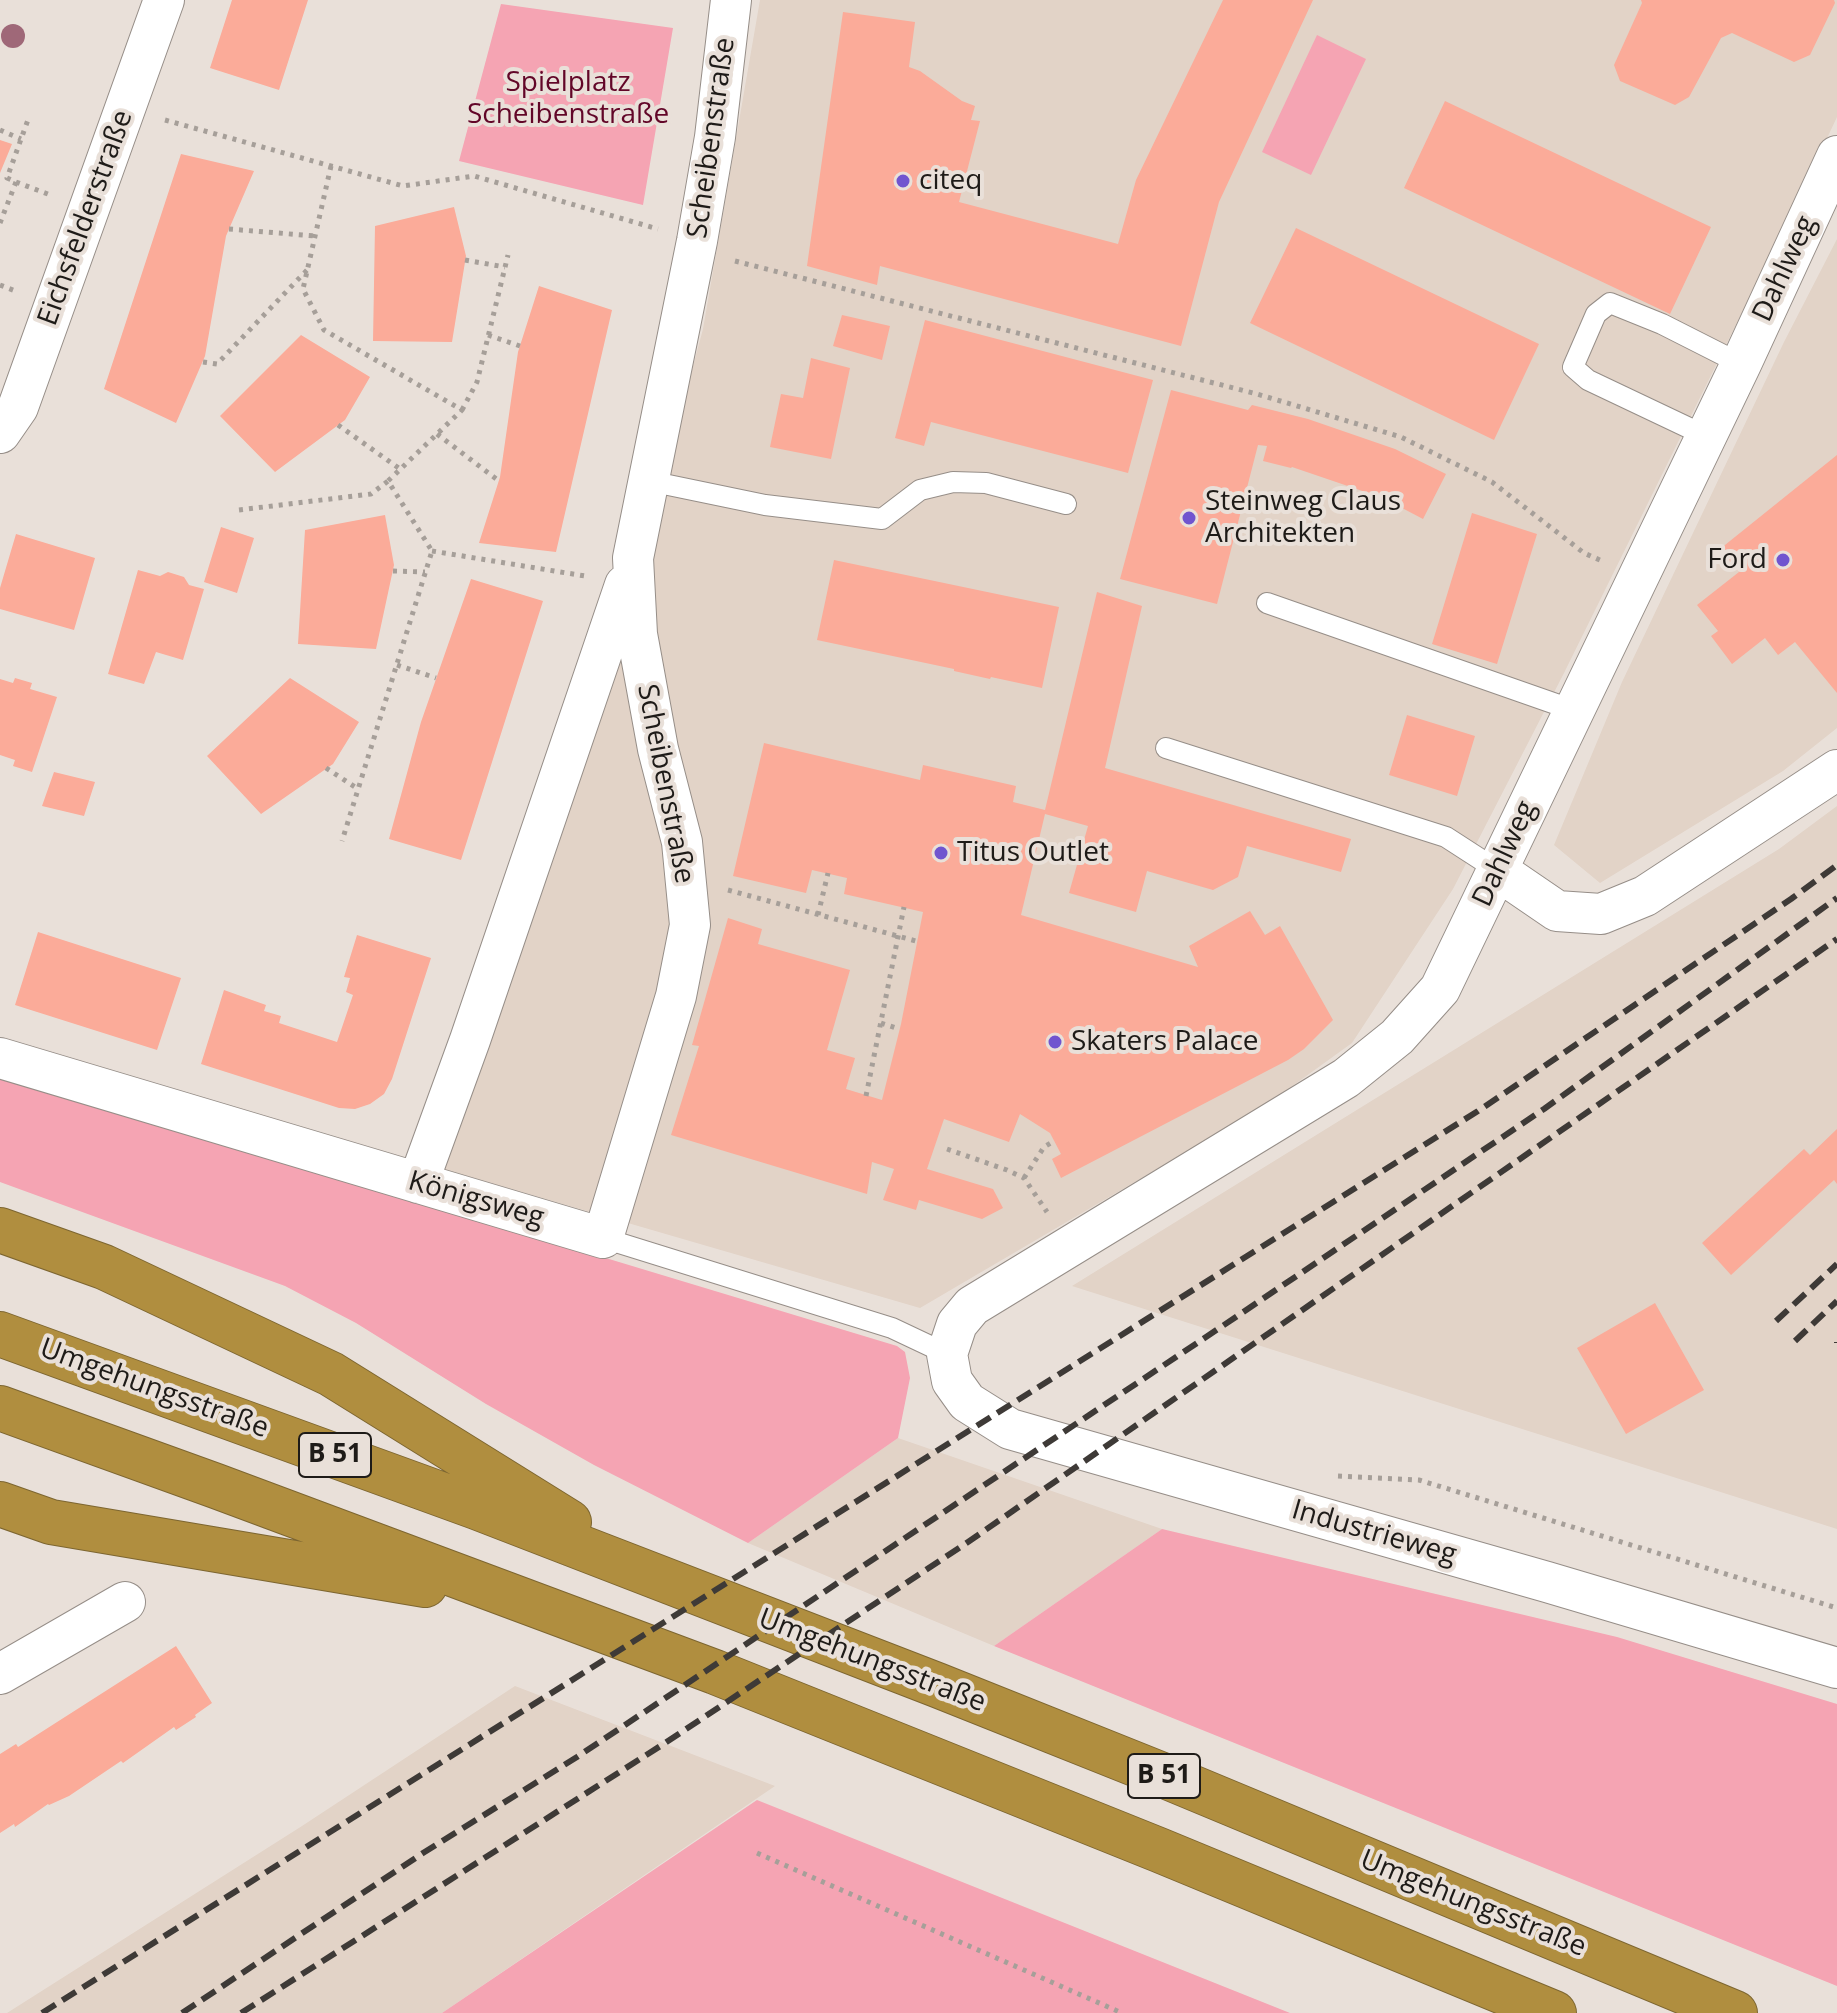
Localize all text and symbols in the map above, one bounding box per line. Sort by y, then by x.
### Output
street label: Scheibenstraße [681,36,743,240]
park label: Spielplatz Scheibenstraße [467,66,669,132]
street label: Eichsfelderstraße [31,106,141,330]
place label: citeq [919,164,982,198]
marker: citeq [894,172,912,190]
street label: Dahlweg [1746,211,1824,327]
place label: Steinweg Claus Architekten [1205,485,1401,551]
marker: Steinweg Claus Architekten [1180,509,1198,527]
place label: Ford [1707,543,1767,577]
marker: Ford [1774,551,1792,569]
street label: Scheibenstraße [629,682,701,886]
street label: Dahlweg [1466,796,1544,912]
place label: Titus Outlet [957,836,1109,870]
marker: Titus Outlet [932,844,950,862]
place label: Skaters Palace [1071,1025,1259,1059]
marker: Skaters Palace [1046,1033,1064,1051]
street label: Königsweg [404,1165,548,1235]
street label: Umgehungsstraße [35,1332,273,1446]
road number: B 51 [299,1433,371,1477]
street label: Industrieweg [1288,1493,1460,1573]
street label: Umgehungsstraße [754,1602,990,1720]
road number: B 51 [1128,1754,1200,1798]
street label: Umgehungsstraße [1355,1843,1591,1965]

